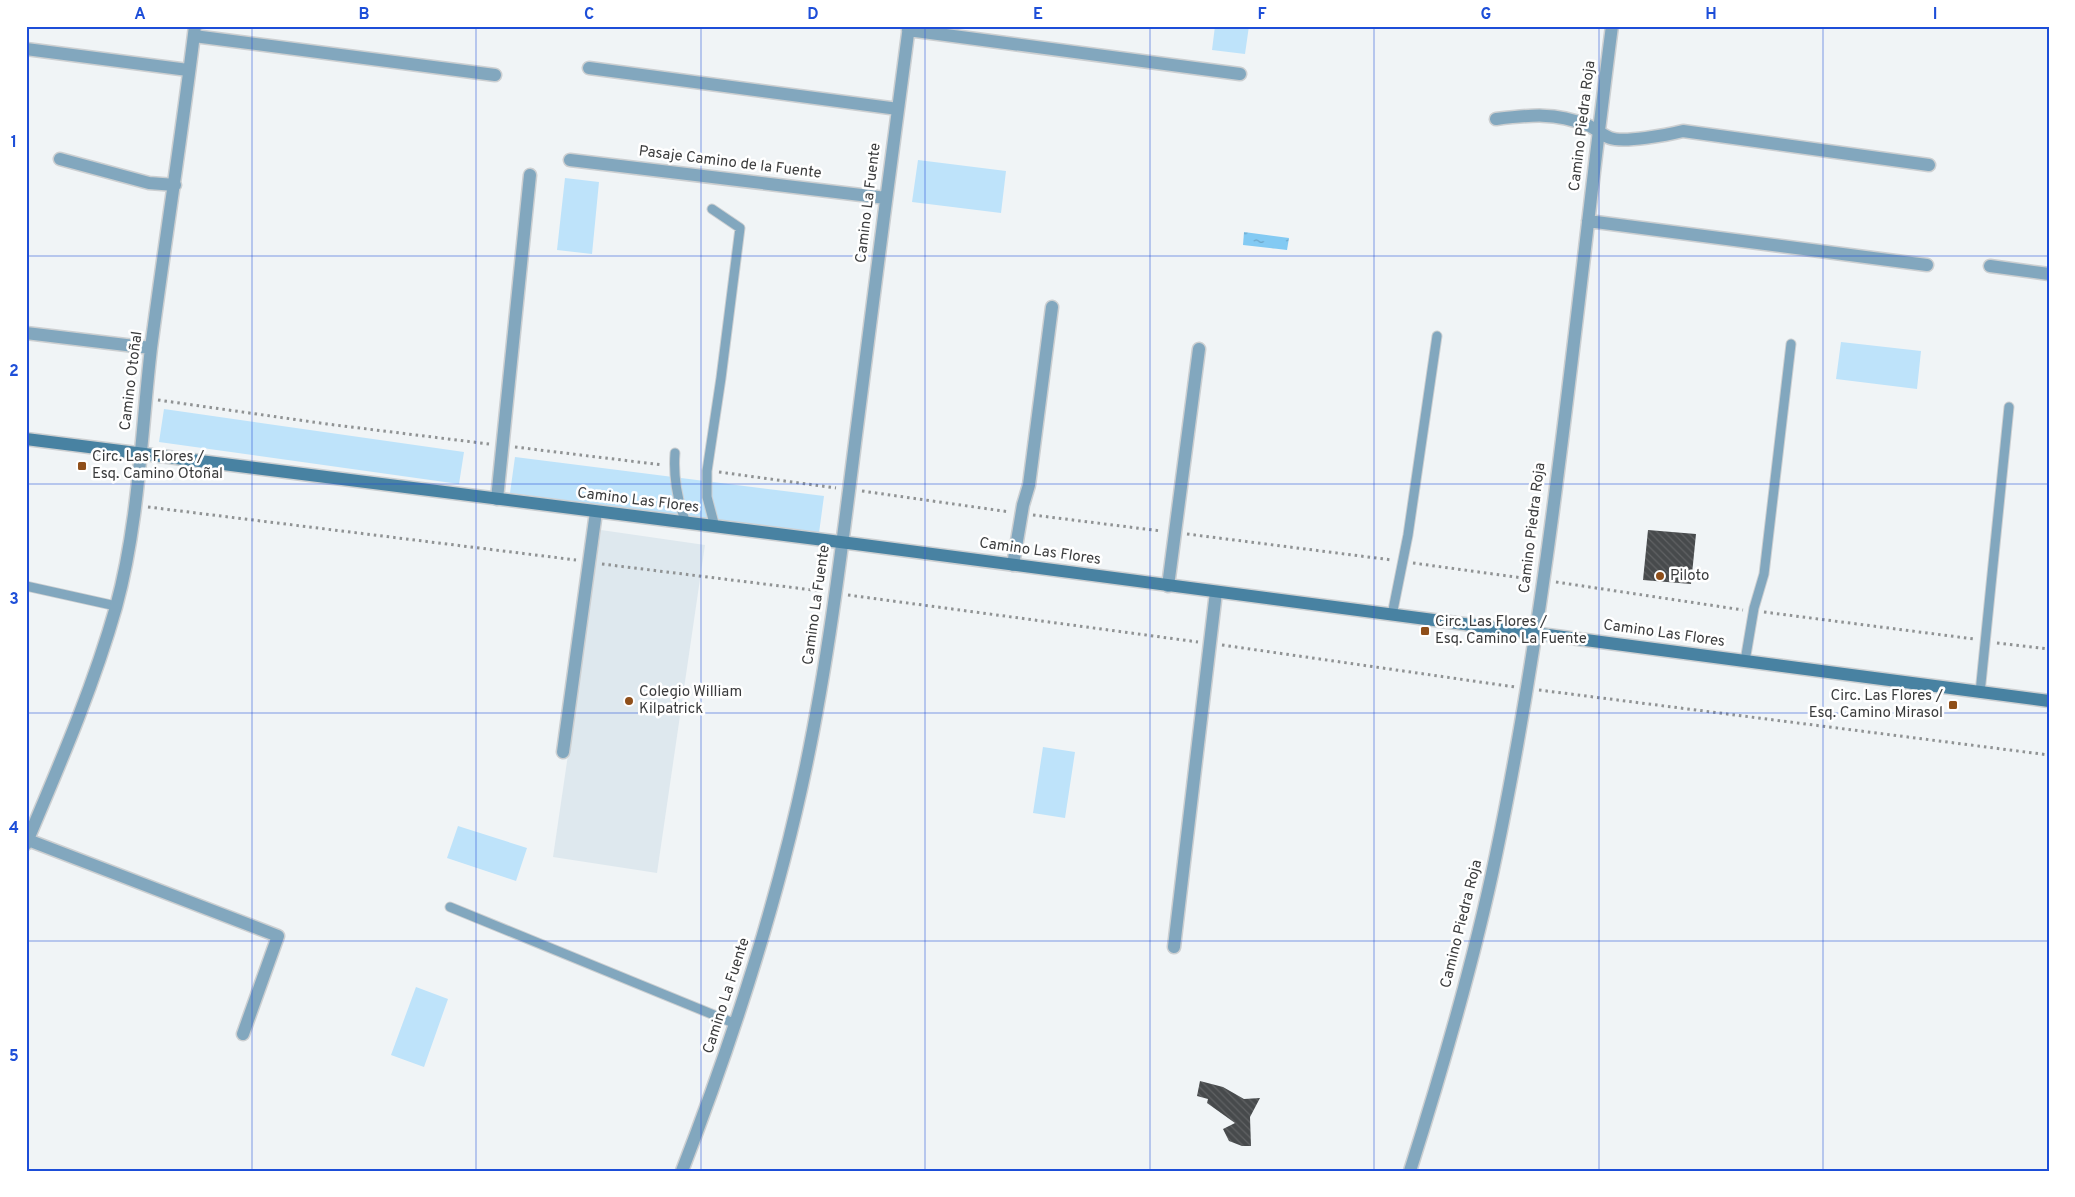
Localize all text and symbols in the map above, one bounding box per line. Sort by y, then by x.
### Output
text: A [134,5,146,25]
text: B [358,5,370,25]
text: C [584,5,594,25]
text: D [807,5,819,25]
text: E [1033,5,1043,25]
text: F [1257,5,1267,25]
text: G [1481,5,1491,25]
text: H [1705,5,1717,25]
text: I [1933,5,1937,25]
street label: Camino Piedra Roja [1566,60,1600,192]
text: 1 [11,133,17,153]
street label: Pasaje Camino de la Fuente [637,142,823,184]
street label: Camino La Fuente [852,142,886,264]
street label: Camino Otoñal [116,330,148,432]
text: 2 [9,362,19,382]
place label: Circ. Las Flores / Esq. Camino Otoñal [92,448,223,484]
marker: Circ. Las Flores / Esq. Camino Otoñal [76,460,88,472]
street label: Camino Piedra Roja [1516,462,1550,594]
street label: Camino Las Flores [576,484,700,518]
street label: Camino Las Flores [978,534,1102,570]
street label: Camino La Fuente [799,544,835,666]
place label: Piloto [1670,567,1709,586]
marker: Piloto [1654,570,1666,582]
text: 3 [9,590,19,610]
place label: Circ. Las Flores / Esq. Camino La Fuente [1435,613,1587,649]
street label: Camino Las Flores [1602,616,1726,652]
marker: Circ. Las Flores / Esq. Camino La Fuente [1419,625,1431,637]
place label: Colegio William Kilpatrick [639,683,742,719]
place label: Circ. Las Flores / Esq. Camino Mirasol [1809,687,1944,723]
marker: Colegio William Kilpatrick [623,695,635,707]
marker: Circ. Las Flores / Esq. Camino Mirasol [1947,699,1959,711]
text: 4 [9,819,19,839]
street label: Camino Piedra Roja [1437,858,1487,990]
street label: Camino La Fuente [699,936,755,1056]
text: 5 [9,1047,19,1067]

